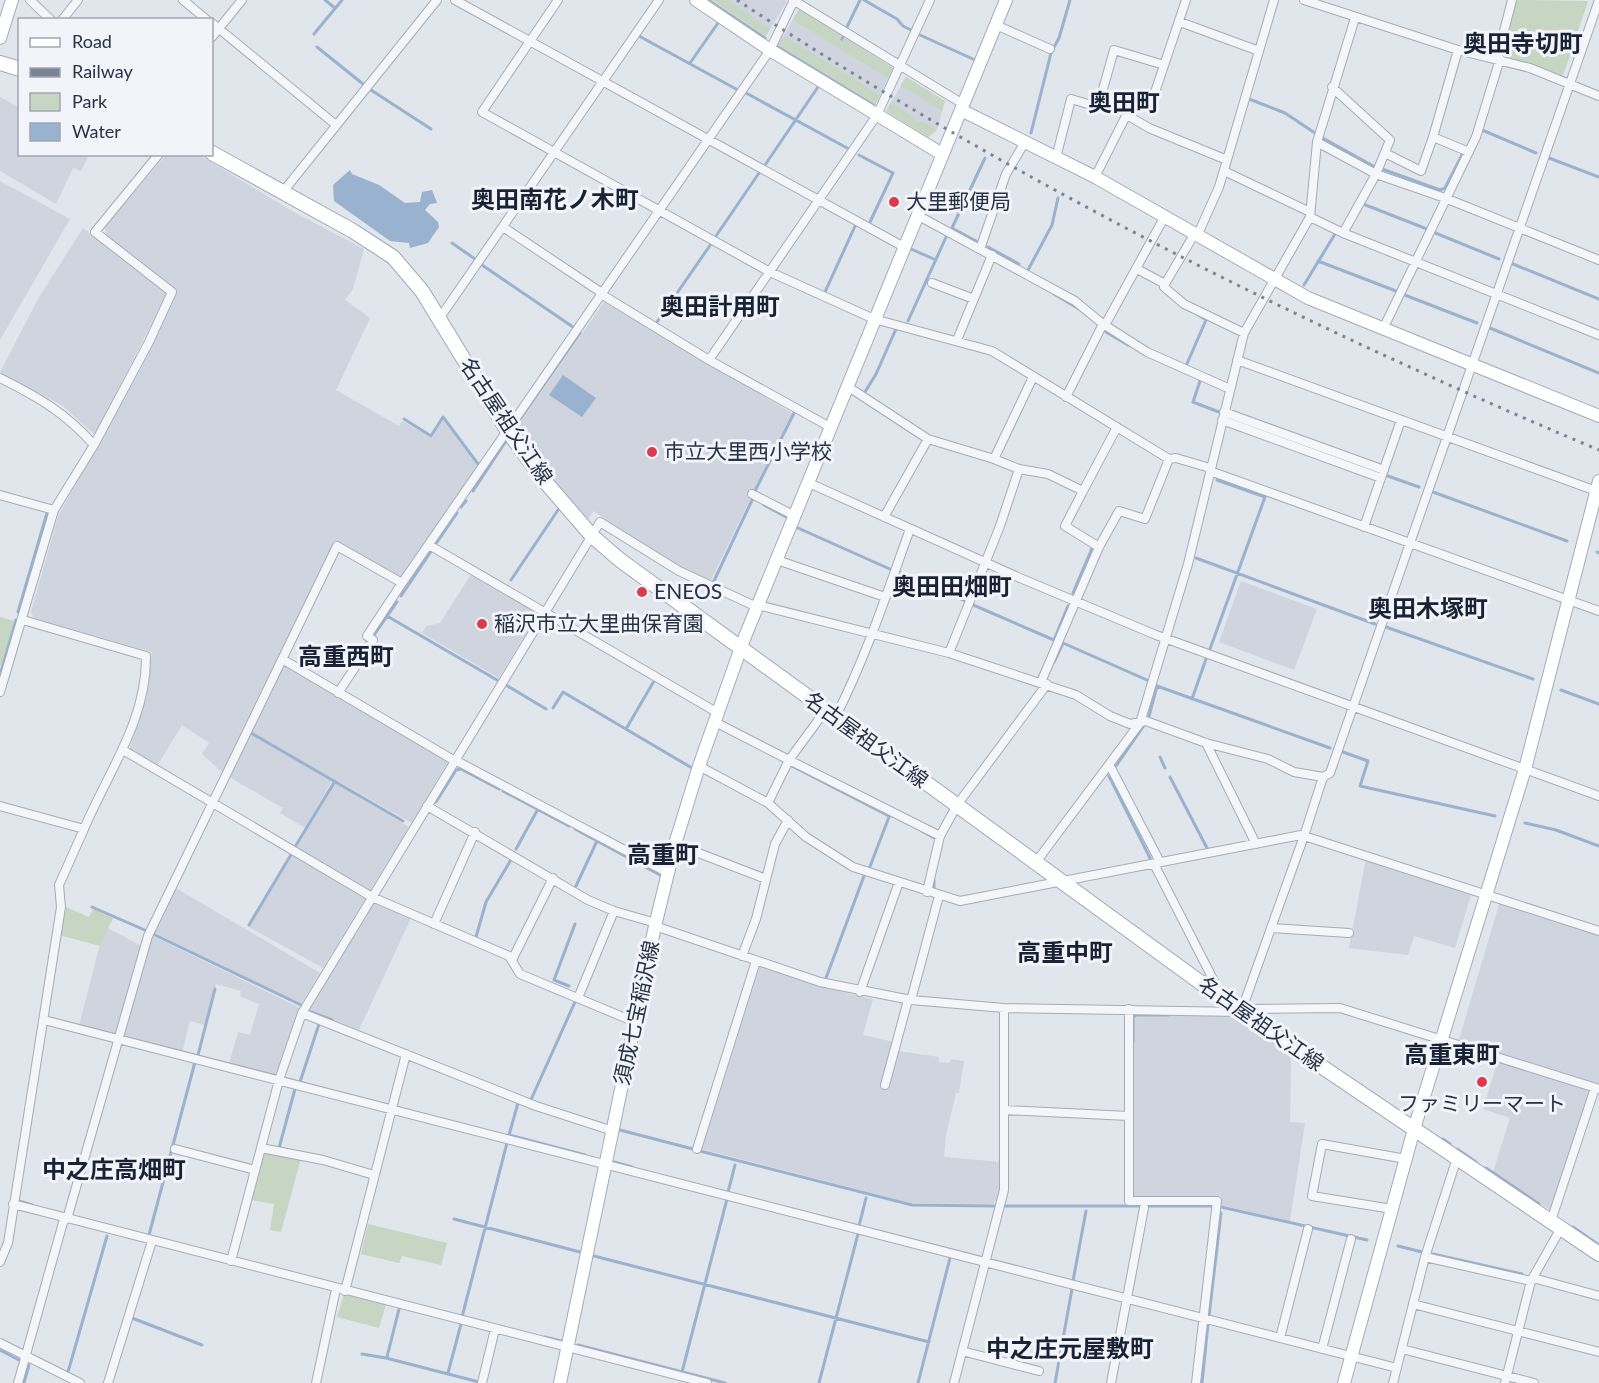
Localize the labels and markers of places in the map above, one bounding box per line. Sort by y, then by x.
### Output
place label: 大里郵便局 [906,188,1011,213]
marker: 大里郵便局 [887,195,901,209]
place label: 市立大里西小学校 [664,438,832,463]
marker: 市立大里西小学校 [645,445,659,459]
place label: ENEOS [654,578,722,603]
marker: ENEOS [635,585,649,599]
place label: 稲沢市立大里曲保育園 [494,610,704,635]
marker: 稲沢市立大里曲保育園 [475,617,489,631]
marker: ファミリーマート [1475,1075,1489,1089]
place label: ファミリーマート [1398,1090,1566,1115]

